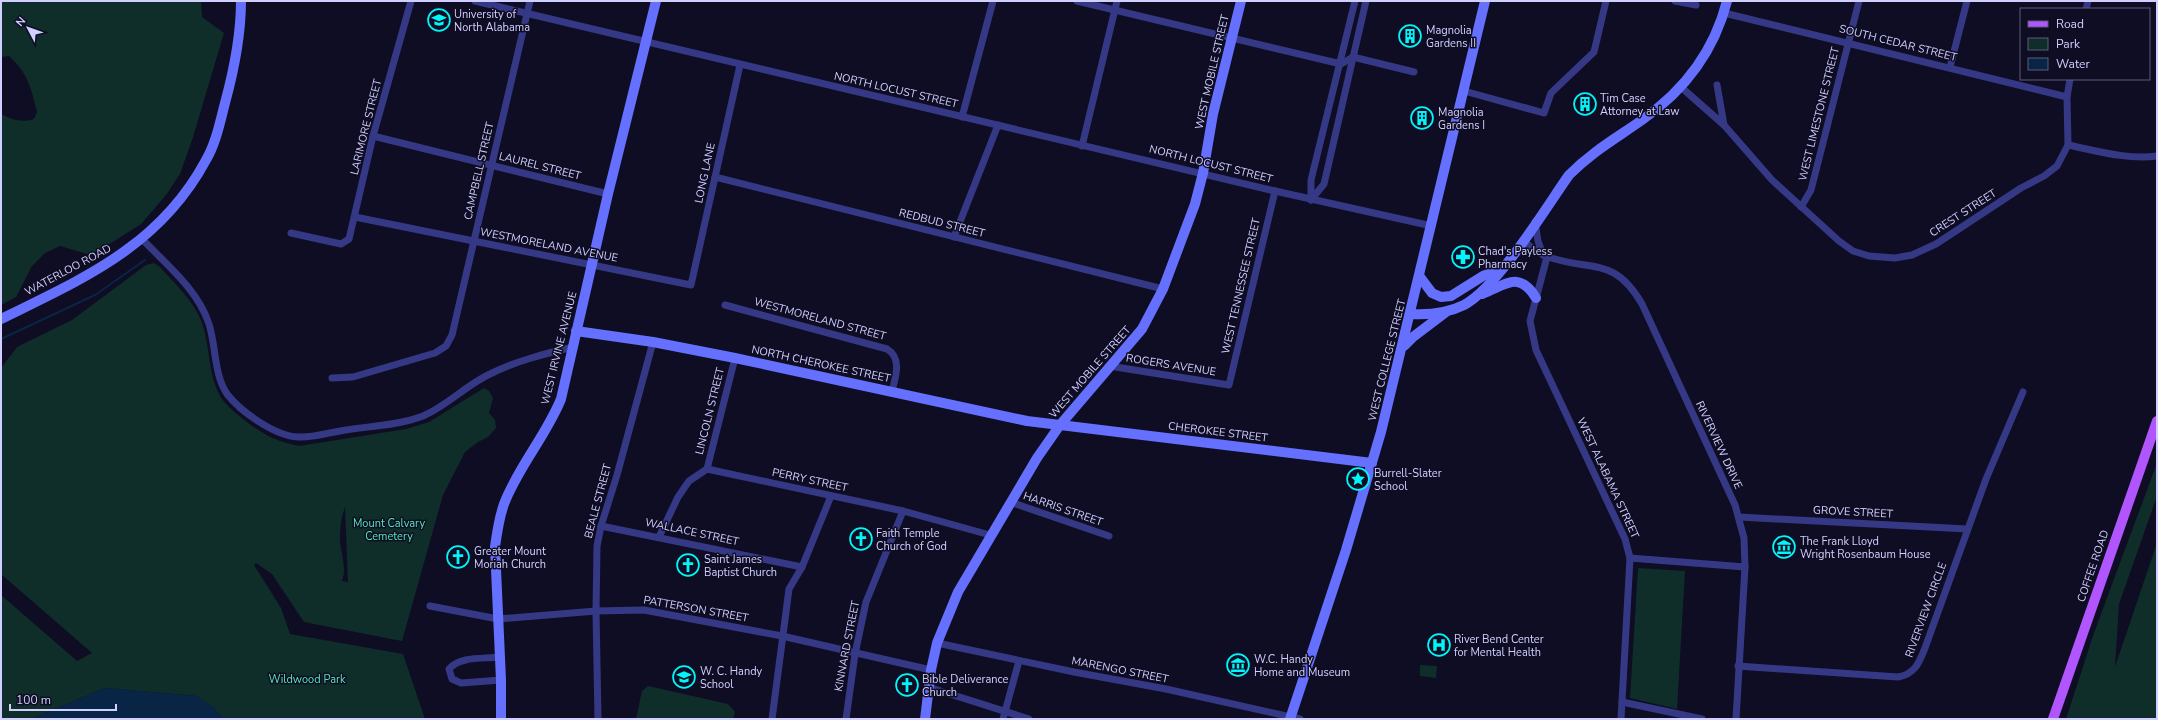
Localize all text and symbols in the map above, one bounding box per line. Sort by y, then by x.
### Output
school or university icon: University of North Alabama [426,7,452,33]
place label: University of North Alabama [454,7,530,35]
north arrow [8,8,48,48]
legend [2020,8,2150,80]
street label: WEST MOBILE STREET [1191,13,1233,131]
text: N [12,14,29,30]
text: Road [2056,16,2084,32]
street label: SOUTH CEDAR STREET [1837,21,1959,65]
building icon: Magnolia Gardens II [1397,23,1423,49]
place label: Magnolia Gardens II [1426,23,1476,51]
text: Park [2056,36,2081,52]
street label: WEST LIMESTONE STREET [1795,45,1843,182]
text: Water [2056,56,2090,72]
street label: NORTH LOCUST STREET [832,68,960,112]
street label: LARIMORE STREET [347,77,385,176]
building icon: Tim Case Attorney at Law [1572,91,1598,117]
place label: Tim Case Attorney at Law [1600,91,1679,119]
building icon: Magnolia Gardens I [1409,105,1435,131]
place label: Magnolia Gardens I [1438,105,1485,133]
street label: CAMPBELL STREET [460,120,498,221]
street label: LONG LANE [691,141,719,205]
street label: NORTH LOCUST STREET [1148,141,1275,187]
street label: LAUREL STREET [497,149,583,184]
street label: CREST STREET [1927,186,2000,240]
street label: REDBUD STREET [897,205,987,241]
street label: WEST TENNESSEE STREET [1218,216,1264,355]
street label: WESTMORELAND AVENUE [479,224,619,266]
street label: WATERLOO ROAD [22,241,114,299]
pharmacy icon: Chad's Payless Pharmacy [1450,244,1476,270]
place label: Chad's Payless Pharmacy [1478,244,1552,272]
street label: WEST IRVINE AVENUE [538,290,580,406]
street label: WESTMORELAND STREET [752,294,888,344]
street label: WEST COLLEGE STREET [1365,297,1410,423]
street label: WEST MOBILE STREET [1046,322,1135,421]
street label: NORTH CHEROKEE STREET [750,342,892,386]
street label: ROGERS AVENUE [1125,350,1217,380]
street label: LINCOLN STREET [692,365,728,456]
street label: RIVERVIEW DRIVE [1692,399,1746,491]
street label: WEST ALABAMA STREET [1573,415,1643,541]
street label: CHEROKEE STREET [1167,418,1269,446]
street label: BEALE STREET [581,462,615,540]
street label: PERRY STREET [771,465,850,495]
place icon: Burrell-Slater School [1345,466,1371,492]
place label: Burrell-Slater School [1374,466,1442,494]
street label: HARRIS STREET [1021,488,1105,530]
street label: GROVE STREET [1813,502,1894,522]
street label: WALLACE STREET [644,515,741,549]
park label: Mount Calvary Cemetery [353,516,425,544]
church icon: Faith Temple Church of God [848,526,874,552]
place label: Faith Temple Church of God [876,526,947,554]
street label: COFFEE ROAD [2074,528,2112,604]
museum icon: The Frank Lloyd Wright Rosenbaum House [1771,534,1797,560]
place label: The Frank Lloyd Wright Rosenbaum House [1800,534,1931,562]
church icon: Greater Mount Moriah Church [445,544,471,570]
place label: Greater Mount Moriah Church [474,544,546,572]
church icon: Saint James Baptist Church [675,552,701,578]
place label: Saint James Baptist Church [704,552,777,580]
street label: RIVERVIEW CIRCLE [1902,560,1950,660]
street label: PATTERSON STREET [642,592,750,626]
street label: KINNARD STREET [831,599,863,693]
hospital icon: River Bend Center for Mental Health [1426,632,1452,658]
place label: River Bend Center for Mental Health [1454,632,1544,660]
museum icon: W.C. Handy Home and Museum [1225,652,1251,678]
place label: W.C. Handy Home and Museum [1254,652,1350,680]
street label: MARENGO STREET [1070,653,1170,687]
school or university icon: W. C. Handy School [671,664,697,690]
place label: W. C. Handy School [700,664,763,692]
park label: Wildwood Park [269,672,346,687]
church icon: Bible Deliverance Church [894,672,920,698]
place label: Bible Deliverance Church [922,672,1008,700]
scale bar [10,686,116,712]
text: 100 m [16,692,51,708]

